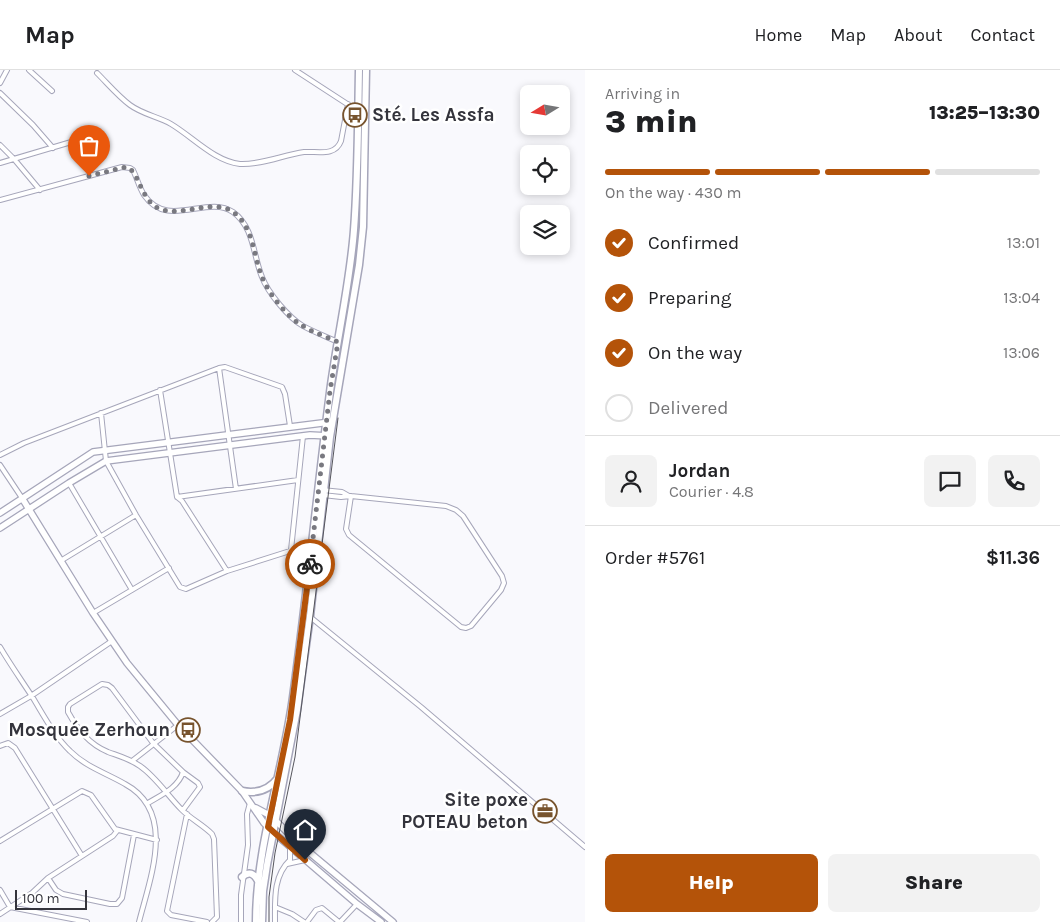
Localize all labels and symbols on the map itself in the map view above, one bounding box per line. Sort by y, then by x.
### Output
north arrow [520,85,570,135]
bus stop icon: Sté. Les Assfa [342,102,368,128]
place label: Sté. Les Assfa [372,104,495,126]
pin [68,125,110,176]
courier [285,539,335,589]
bus stop icon: Mosquée Zerhoun [175,717,201,743]
place label: Mosquée Zerhoun [8,719,170,741]
place label: Site poxe POTEAU beton [401,789,528,833]
office icon: Site poxe POTEAU beton [532,798,558,824]
pin [284,809,326,860]
scale bar [15,887,88,910]

